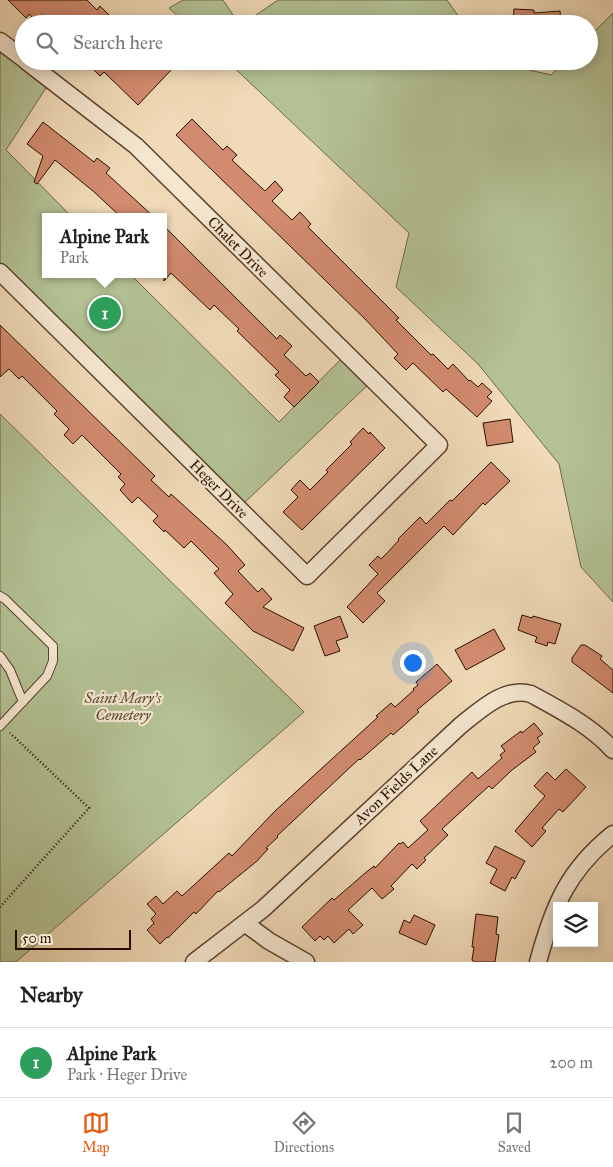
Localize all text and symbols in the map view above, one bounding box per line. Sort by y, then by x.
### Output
search box [15,15,598,70]
icon: search [33,29,61,57]
text: Search here [73,31,163,54]
popup [42,213,167,278]
street label: Chalet Drive [204,213,272,281]
text: Alpine Park [60,225,149,248]
text: Park [60,248,89,267]
pin: 1 [89,294,121,332]
street label: Heger Drive [186,456,252,522]
your location [400,650,426,676]
park label: Saint Mary’s Cemetery [84,689,162,724]
street label: Avon Fields Lane [350,742,442,829]
map controls [553,902,598,947]
button: layers [553,902,598,947]
scale bar [15,927,131,950]
text: 50 m [22,930,51,947]
text: Nearby [20,982,83,1008]
text: Alpine Park [67,1042,156,1065]
text: 1 [33,1053,39,1072]
text: 200 m [550,1053,593,1072]
text: Park · Heger Drive [67,1065,187,1084]
tab: Map [82,1109,110,1156]
tab: Directions [274,1109,334,1156]
tab: Saved [498,1109,531,1156]

